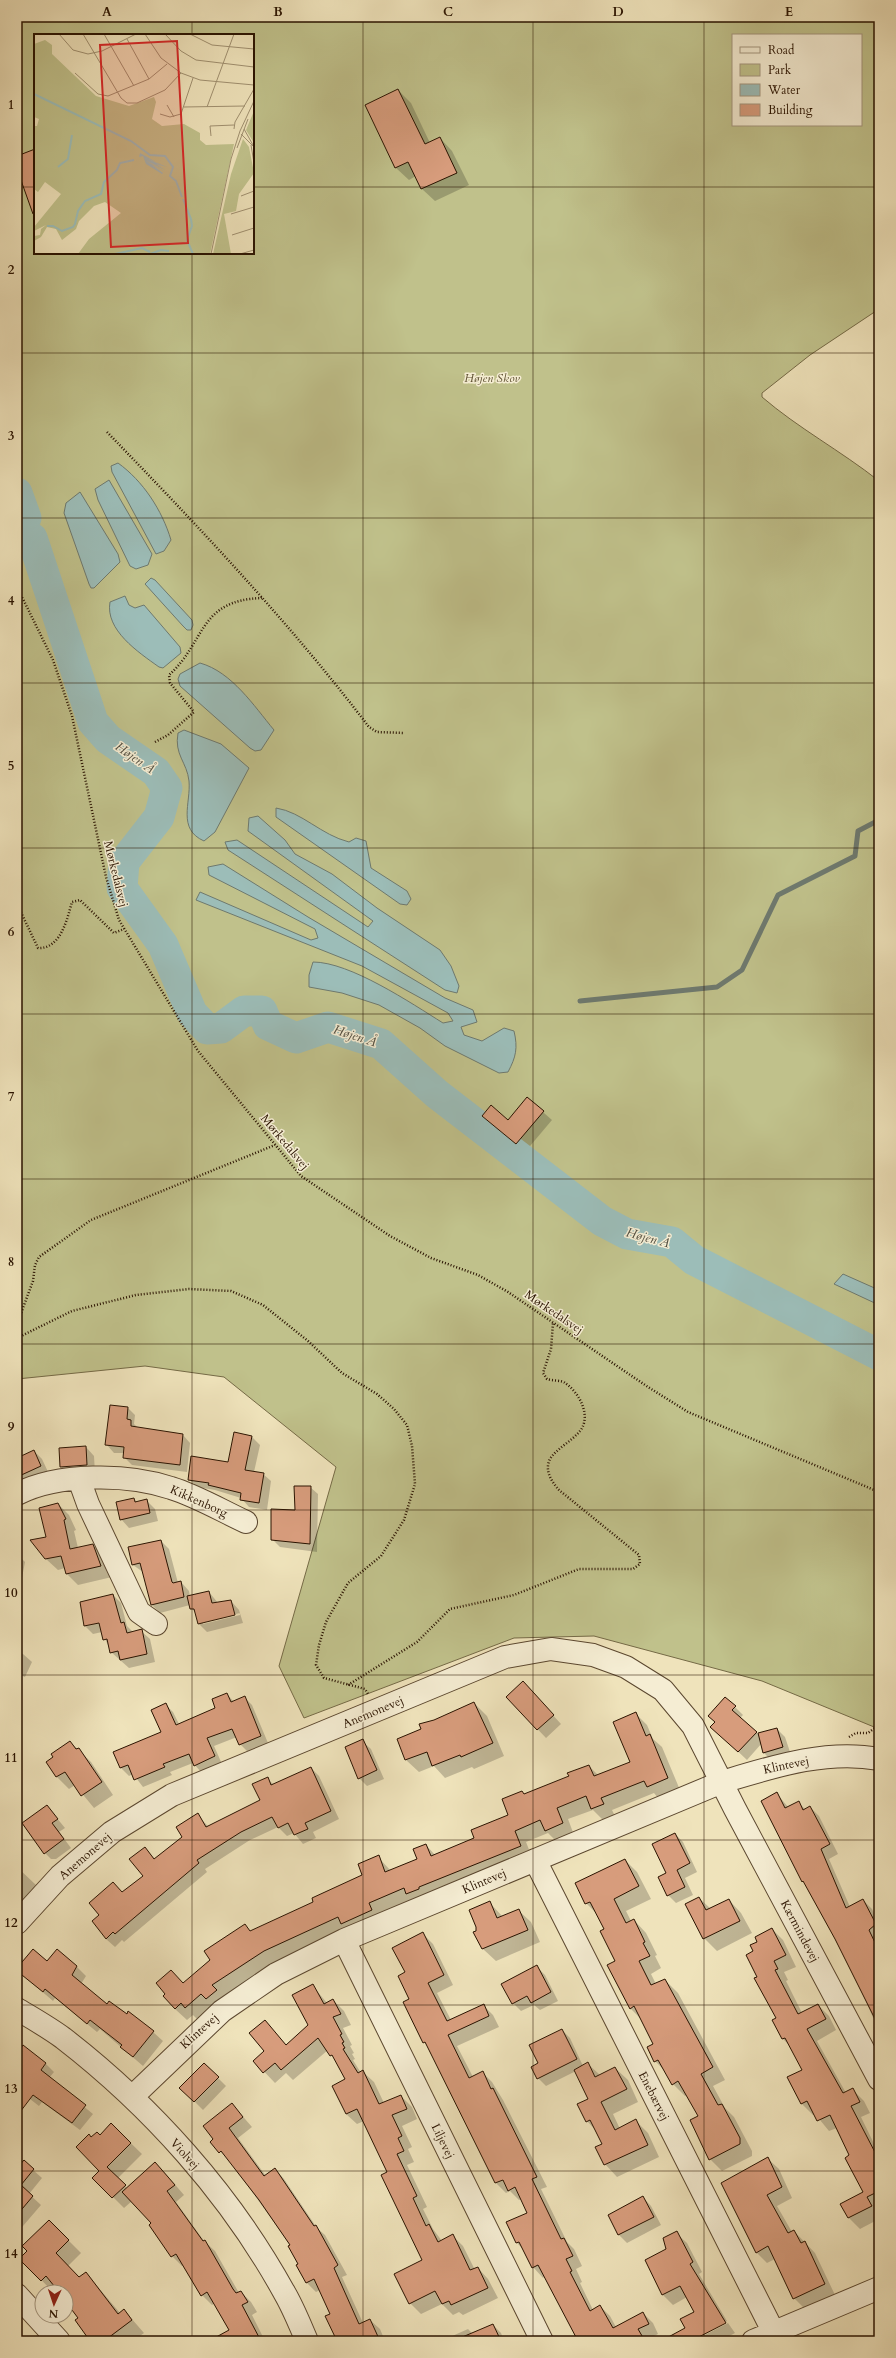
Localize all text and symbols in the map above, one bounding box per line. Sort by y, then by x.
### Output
text: A [102,3,112,21]
text: B [273,3,283,21]
text: C [443,3,453,21]
text: D [612,3,624,21]
text: E [785,3,793,21]
inset map [34,34,254,254]
legend [732,34,862,126]
text: Road [768,42,795,58]
text: Park [768,62,792,78]
text: Water [767,82,801,98]
text: 1 [8,96,14,114]
text: Building [768,102,813,118]
text: 2 [8,261,15,279]
park label: Højen Skov [464,370,521,386]
text: 3 [8,427,15,445]
text: 4 [8,592,15,610]
water label: Højen Å [111,738,159,778]
text: 5 [8,757,14,775]
street label: Mørkedalsvej [100,839,132,909]
text: 6 [8,923,15,941]
water label: Højen Å [331,1021,379,1052]
text: 7 [8,1088,15,1106]
street label: Mørkedalsvej [257,1111,313,1173]
water label: Højen Å [624,1224,672,1253]
text: 8 [8,1253,14,1271]
street label: Mørkedalsvej [521,1286,587,1338]
text: 9 [8,1418,15,1436]
street label: Kikkenborg [168,1481,231,1521]
text: 10 [4,1584,18,1602]
street label: Anemonevej [340,1692,406,1732]
text: 11 [4,1749,18,1767]
street label: Klintevej [762,1752,810,1778]
street label: Anemonevej [55,1829,115,1883]
street label: Klintevej [460,1865,508,1897]
street label: Kærmindevej [777,1897,823,1965]
text: 12 [4,1914,18,1932]
street label: Klintevej [176,2010,222,2052]
street label: Enebærvej [635,2069,673,2123]
text: 13 [4,2080,18,2098]
street label: Liljevej [428,2121,458,2161]
street label: Violvej [167,2135,203,2173]
text: 14 [4,2245,18,2263]
north arrow [34,2284,74,2324]
text: N [48,2306,59,2321]

